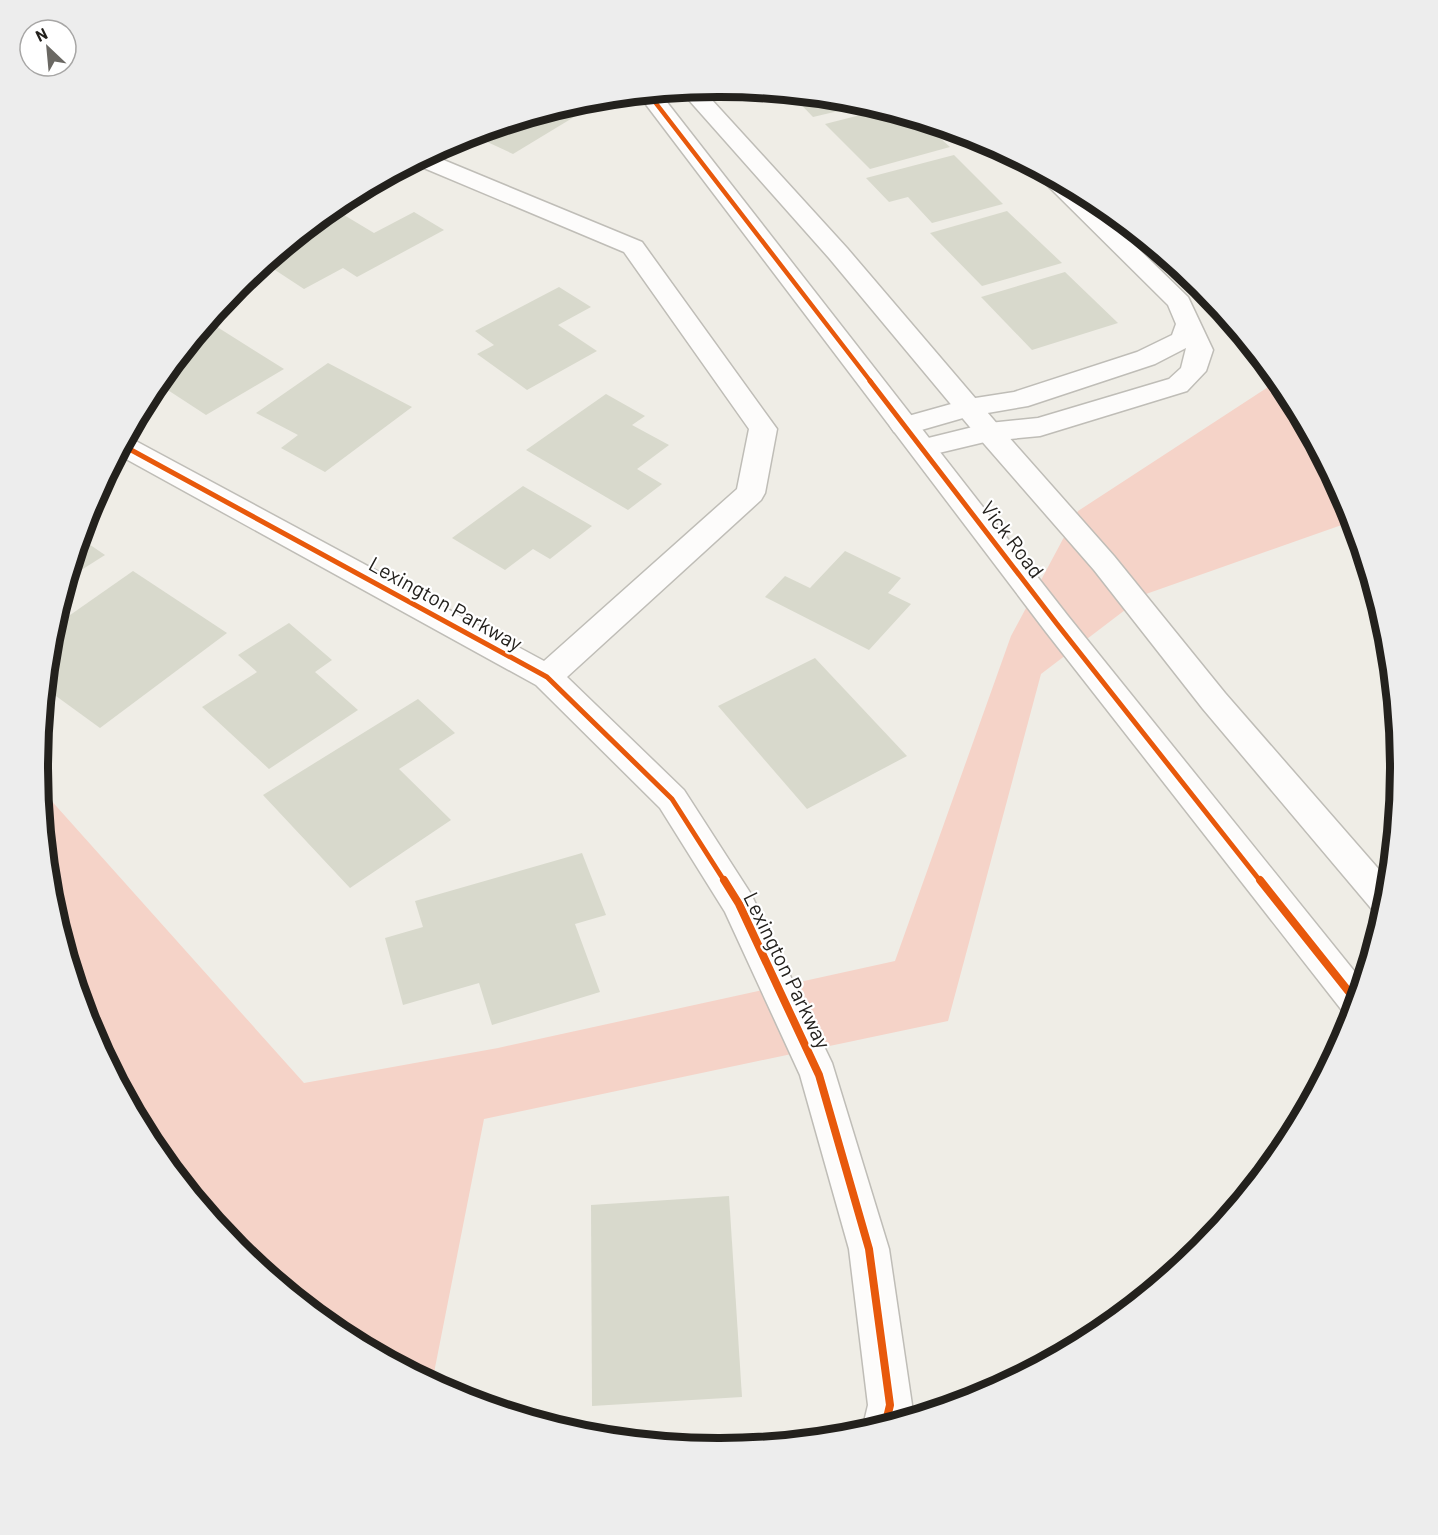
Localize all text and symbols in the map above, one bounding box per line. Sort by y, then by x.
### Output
north arrow [18,18,78,78]
text: N [32,23,50,45]
street label: Vick Road [976,496,1050,582]
street label: Lexington Parkway [365,550,527,656]
street label: Lexington Parkway [739,887,837,1053]

